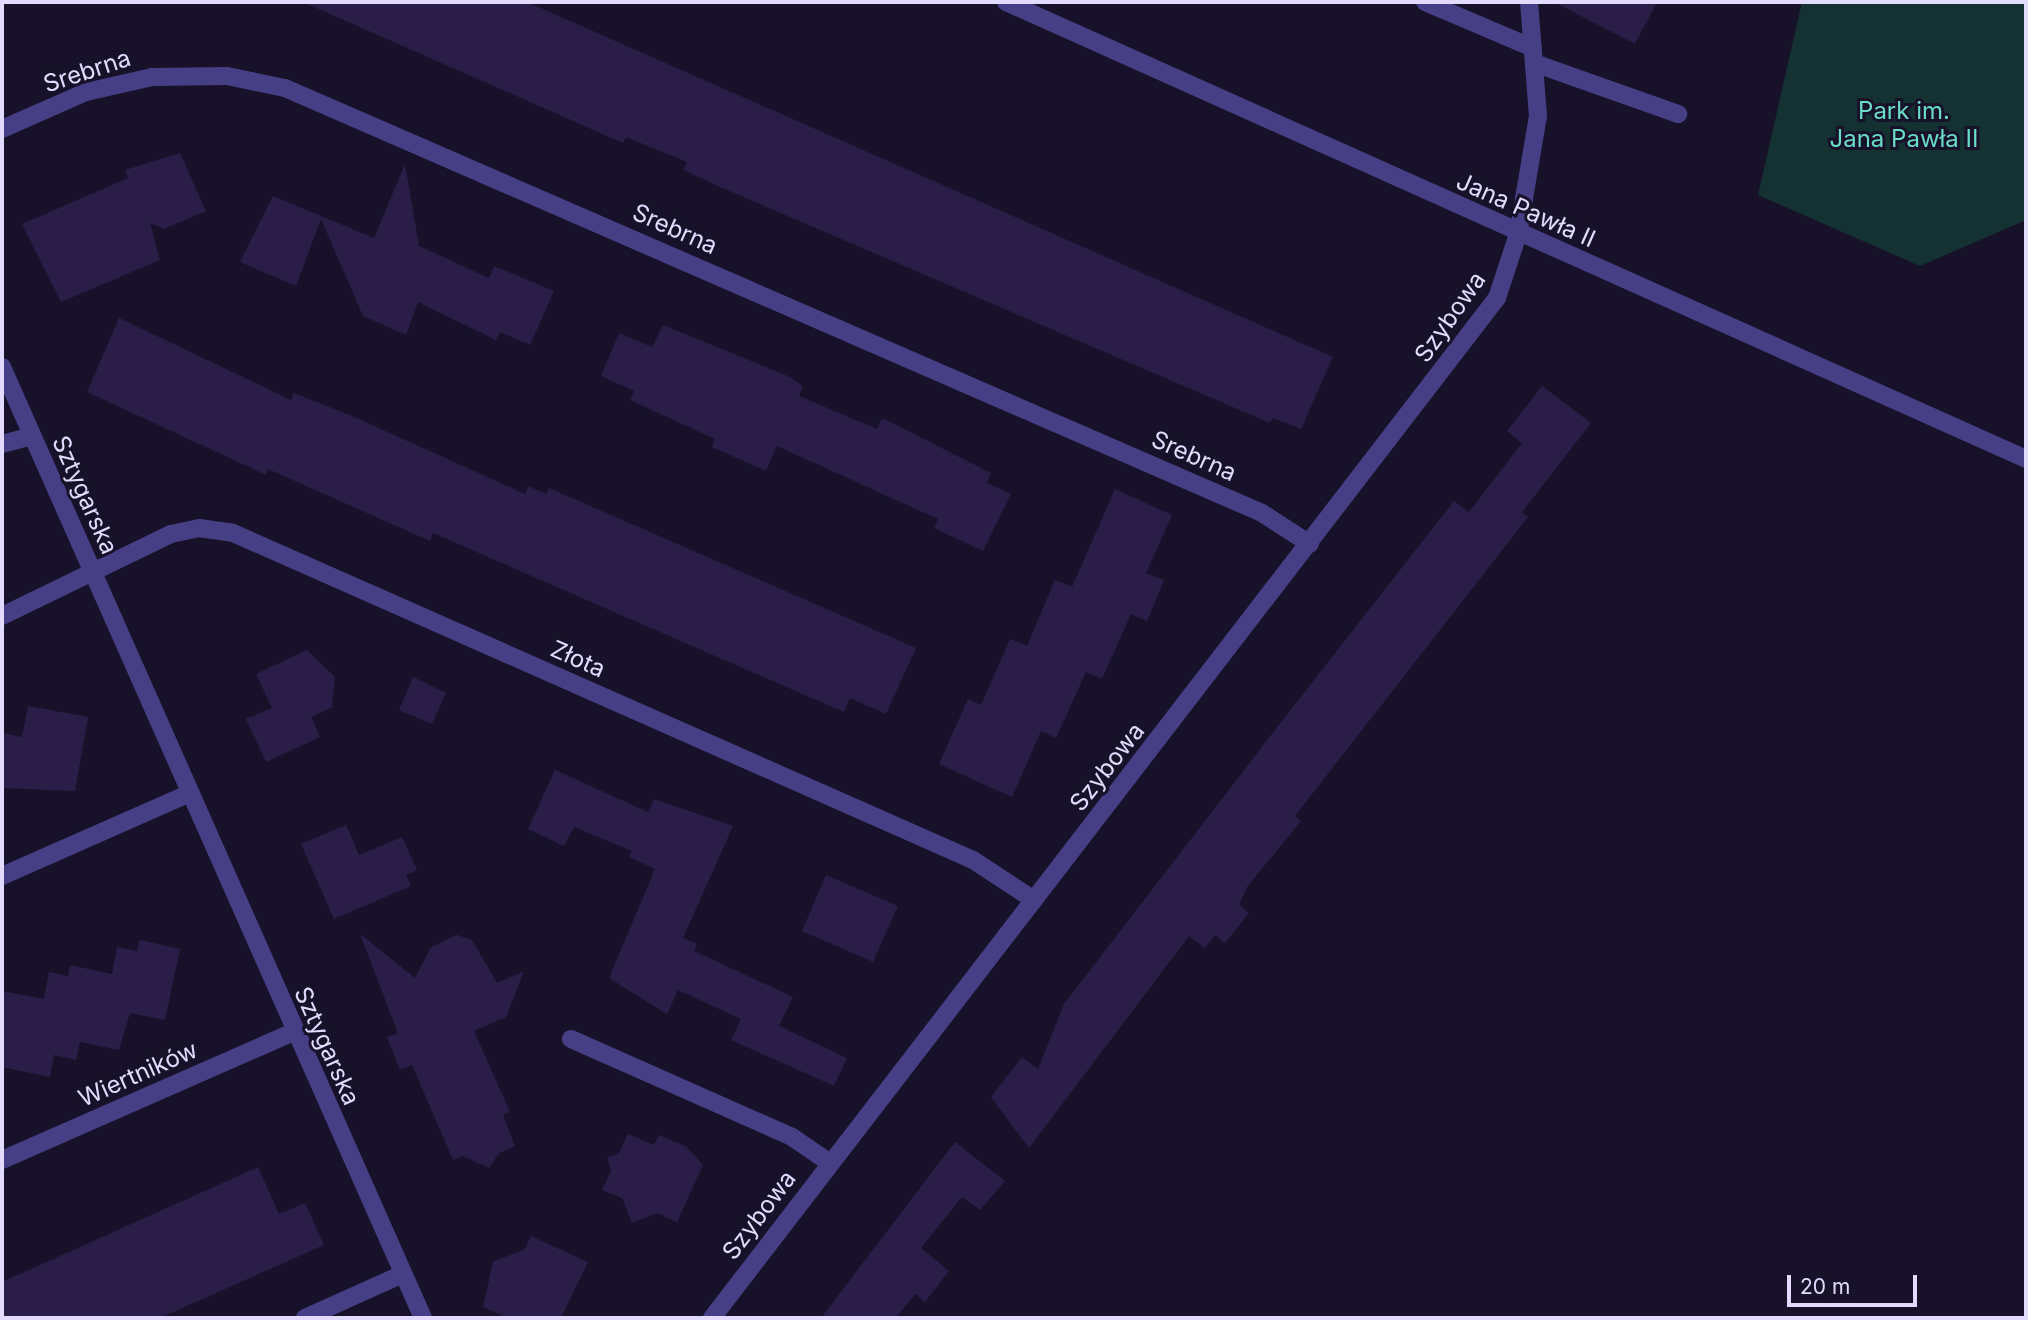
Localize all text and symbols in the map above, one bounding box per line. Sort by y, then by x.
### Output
street label: Srebrna [40,43,134,99]
park label: Park im. Jana Pawła II [1830,97,1978,153]
street label: Jana Pawła II [1452,167,1600,253]
street label: Srebrna [628,198,722,260]
street label: Szybowa [1408,266,1492,368]
street label: Srebrna [1147,425,1241,487]
street label: Sztygarska [46,431,124,559]
street label: Złota [546,634,610,684]
street label: Szybowa [1064,717,1150,817]
street label: Sztygarska [288,982,366,1110]
street label: Wiertników [74,1035,202,1113]
street label: Szybowa [716,1165,802,1265]
scale bar [1790,1260,1920,1304]
text: 20 m [1800,1274,1850,1299]

